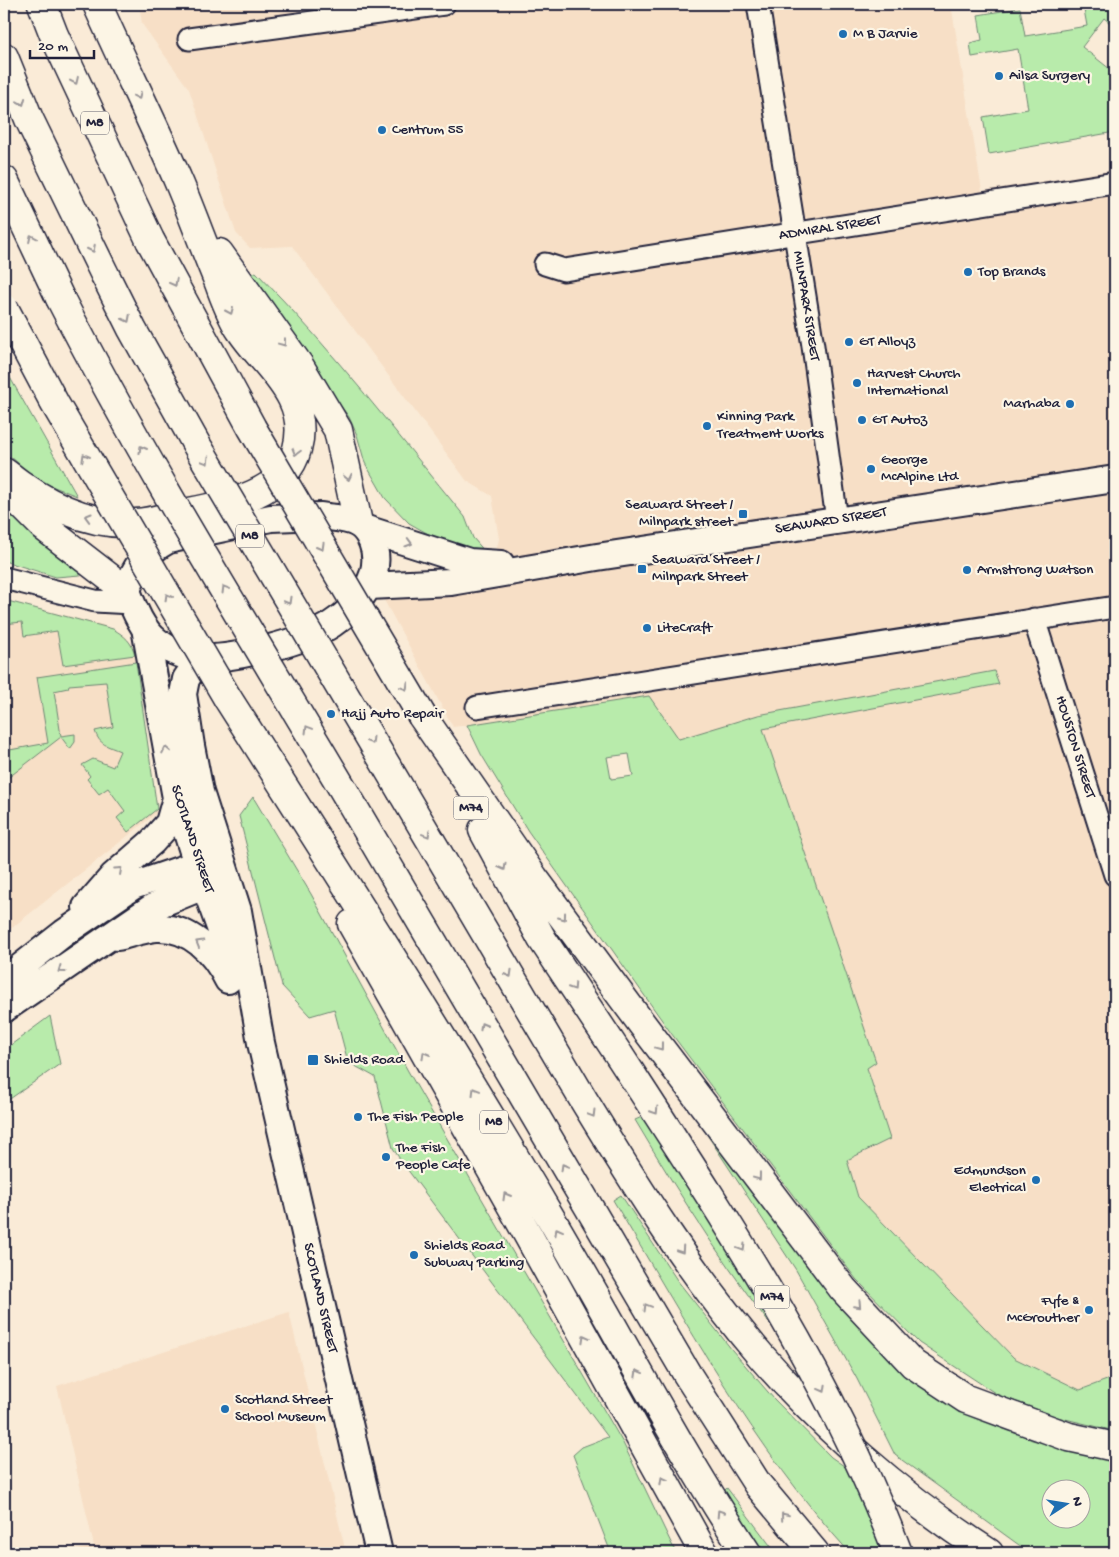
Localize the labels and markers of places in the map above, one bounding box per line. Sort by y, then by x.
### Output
place label: M B Jarvie [853,25,918,43]
marker: M B Jarvie [837,28,849,40]
place label: Ailsa Surgery [1009,67,1091,85]
marker: Ailsa Surgery [993,70,1005,82]
place label: Centrum 55 [392,121,464,139]
marker: Centrum 55 [376,124,388,136]
place label: Top Brands [977,263,1046,281]
marker: Top Brands [962,266,974,278]
place label: GT Alloyz [859,333,915,351]
marker: GT Alloyz [843,336,855,348]
place label: Harvest Church International [867,365,960,400]
marker: Harvest Church International [851,377,863,389]
place label: Marhaba [1003,395,1061,413]
marker: Marhaba [1064,398,1076,410]
place label: Kinning Park Treatment Works [716,408,824,443]
place label: GT Autoz [872,411,928,429]
marker: GT Autoz [856,414,868,426]
marker: Kinning Park Treatment Works [701,420,713,432]
place label: George McAlpine Ltd [881,451,959,486]
marker: George McAlpine Ltd [865,463,877,475]
place label: Seaward Street / Milnpark street [625,496,735,531]
marker: Seaward Street / Milnpark street [737,508,749,520]
place label: Seaward Street / Milnpark Street [652,551,760,586]
place label: Armstrong Watson [977,561,1093,579]
marker: Seaward Street / Milnpark Street [636,563,648,575]
marker: Armstrong Watson [961,564,973,576]
place label: LiteCraft [657,619,714,637]
marker: LiteCraft [641,622,653,634]
place label: Hajj Auto Repair [341,705,445,723]
marker: Hajj Auto Repair [325,708,337,720]
place label: Shields Road [324,1051,405,1069]
marker: Shields Road [306,1053,320,1067]
place label: The Fish People [367,1108,464,1126]
marker: The Fish People [352,1111,364,1123]
place label: The Fish People Cafe [395,1139,471,1174]
marker: The Fish People Cafe [380,1151,392,1163]
place label: Edmundson Electrical [954,1162,1026,1197]
marker: Edmundson Electrical [1030,1174,1042,1186]
place label: Shields Road Subway Parking [424,1237,524,1272]
marker: Shields Road Subway Parking [408,1249,420,1261]
place label: Fyfe & McGrouther [1007,1292,1081,1327]
marker: Fyfe & McGrouther [1083,1304,1095,1316]
place label: Scotland Street School Museum [235,1391,334,1426]
marker: Scotland Street School Museum [219,1403,231,1415]

